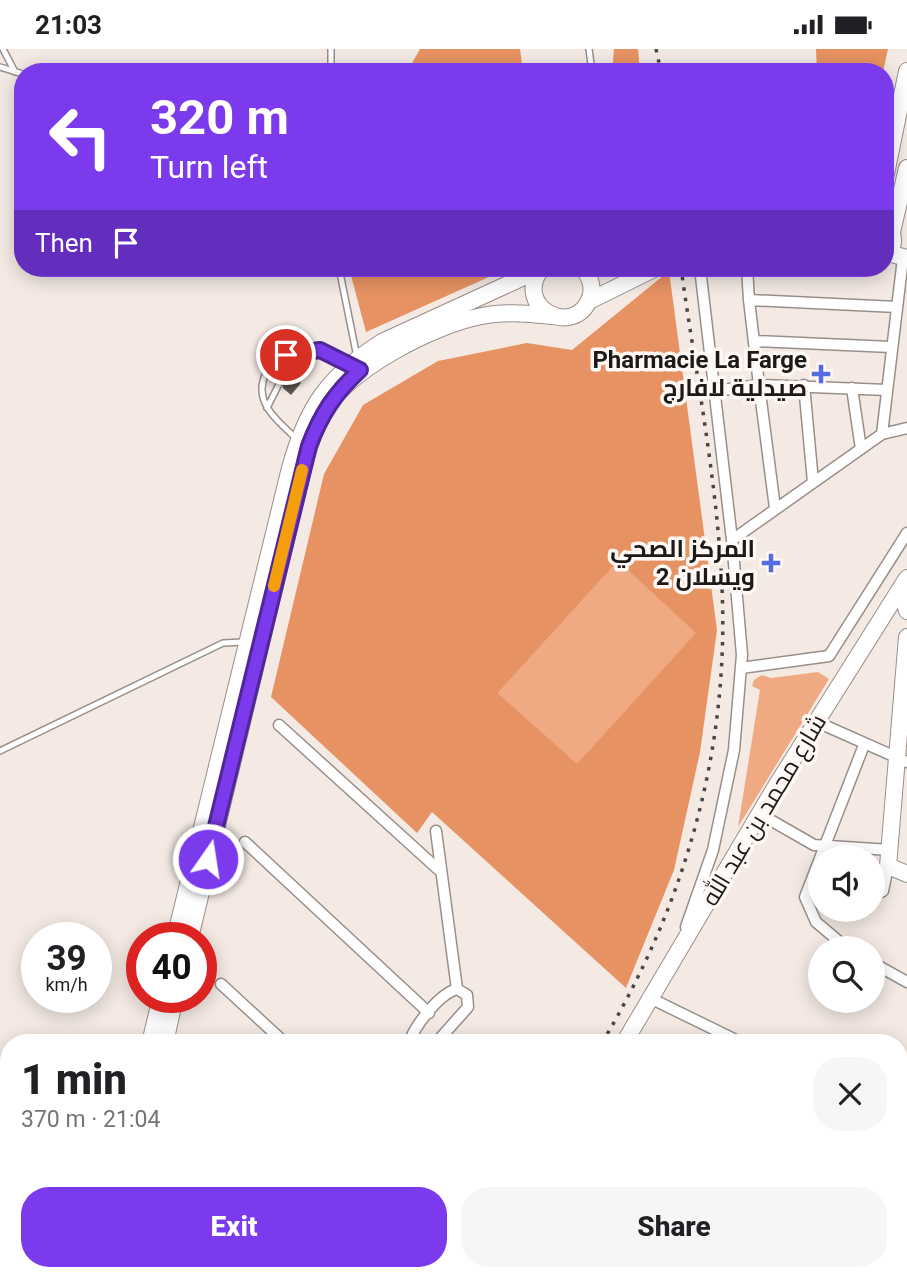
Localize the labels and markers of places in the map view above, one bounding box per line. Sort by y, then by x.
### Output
pin [256,325,316,385]
place label: Pharmacie La Farge صيدلية لافارج [592,346,807,404]
marker: Pharmacie La Farge صيدلية لافارج [813,366,829,382]
place label: المركز الصحي ويسلان 2 [610,535,755,591]
marker: المركز الصحي ويسلان 2 [761,553,781,573]

